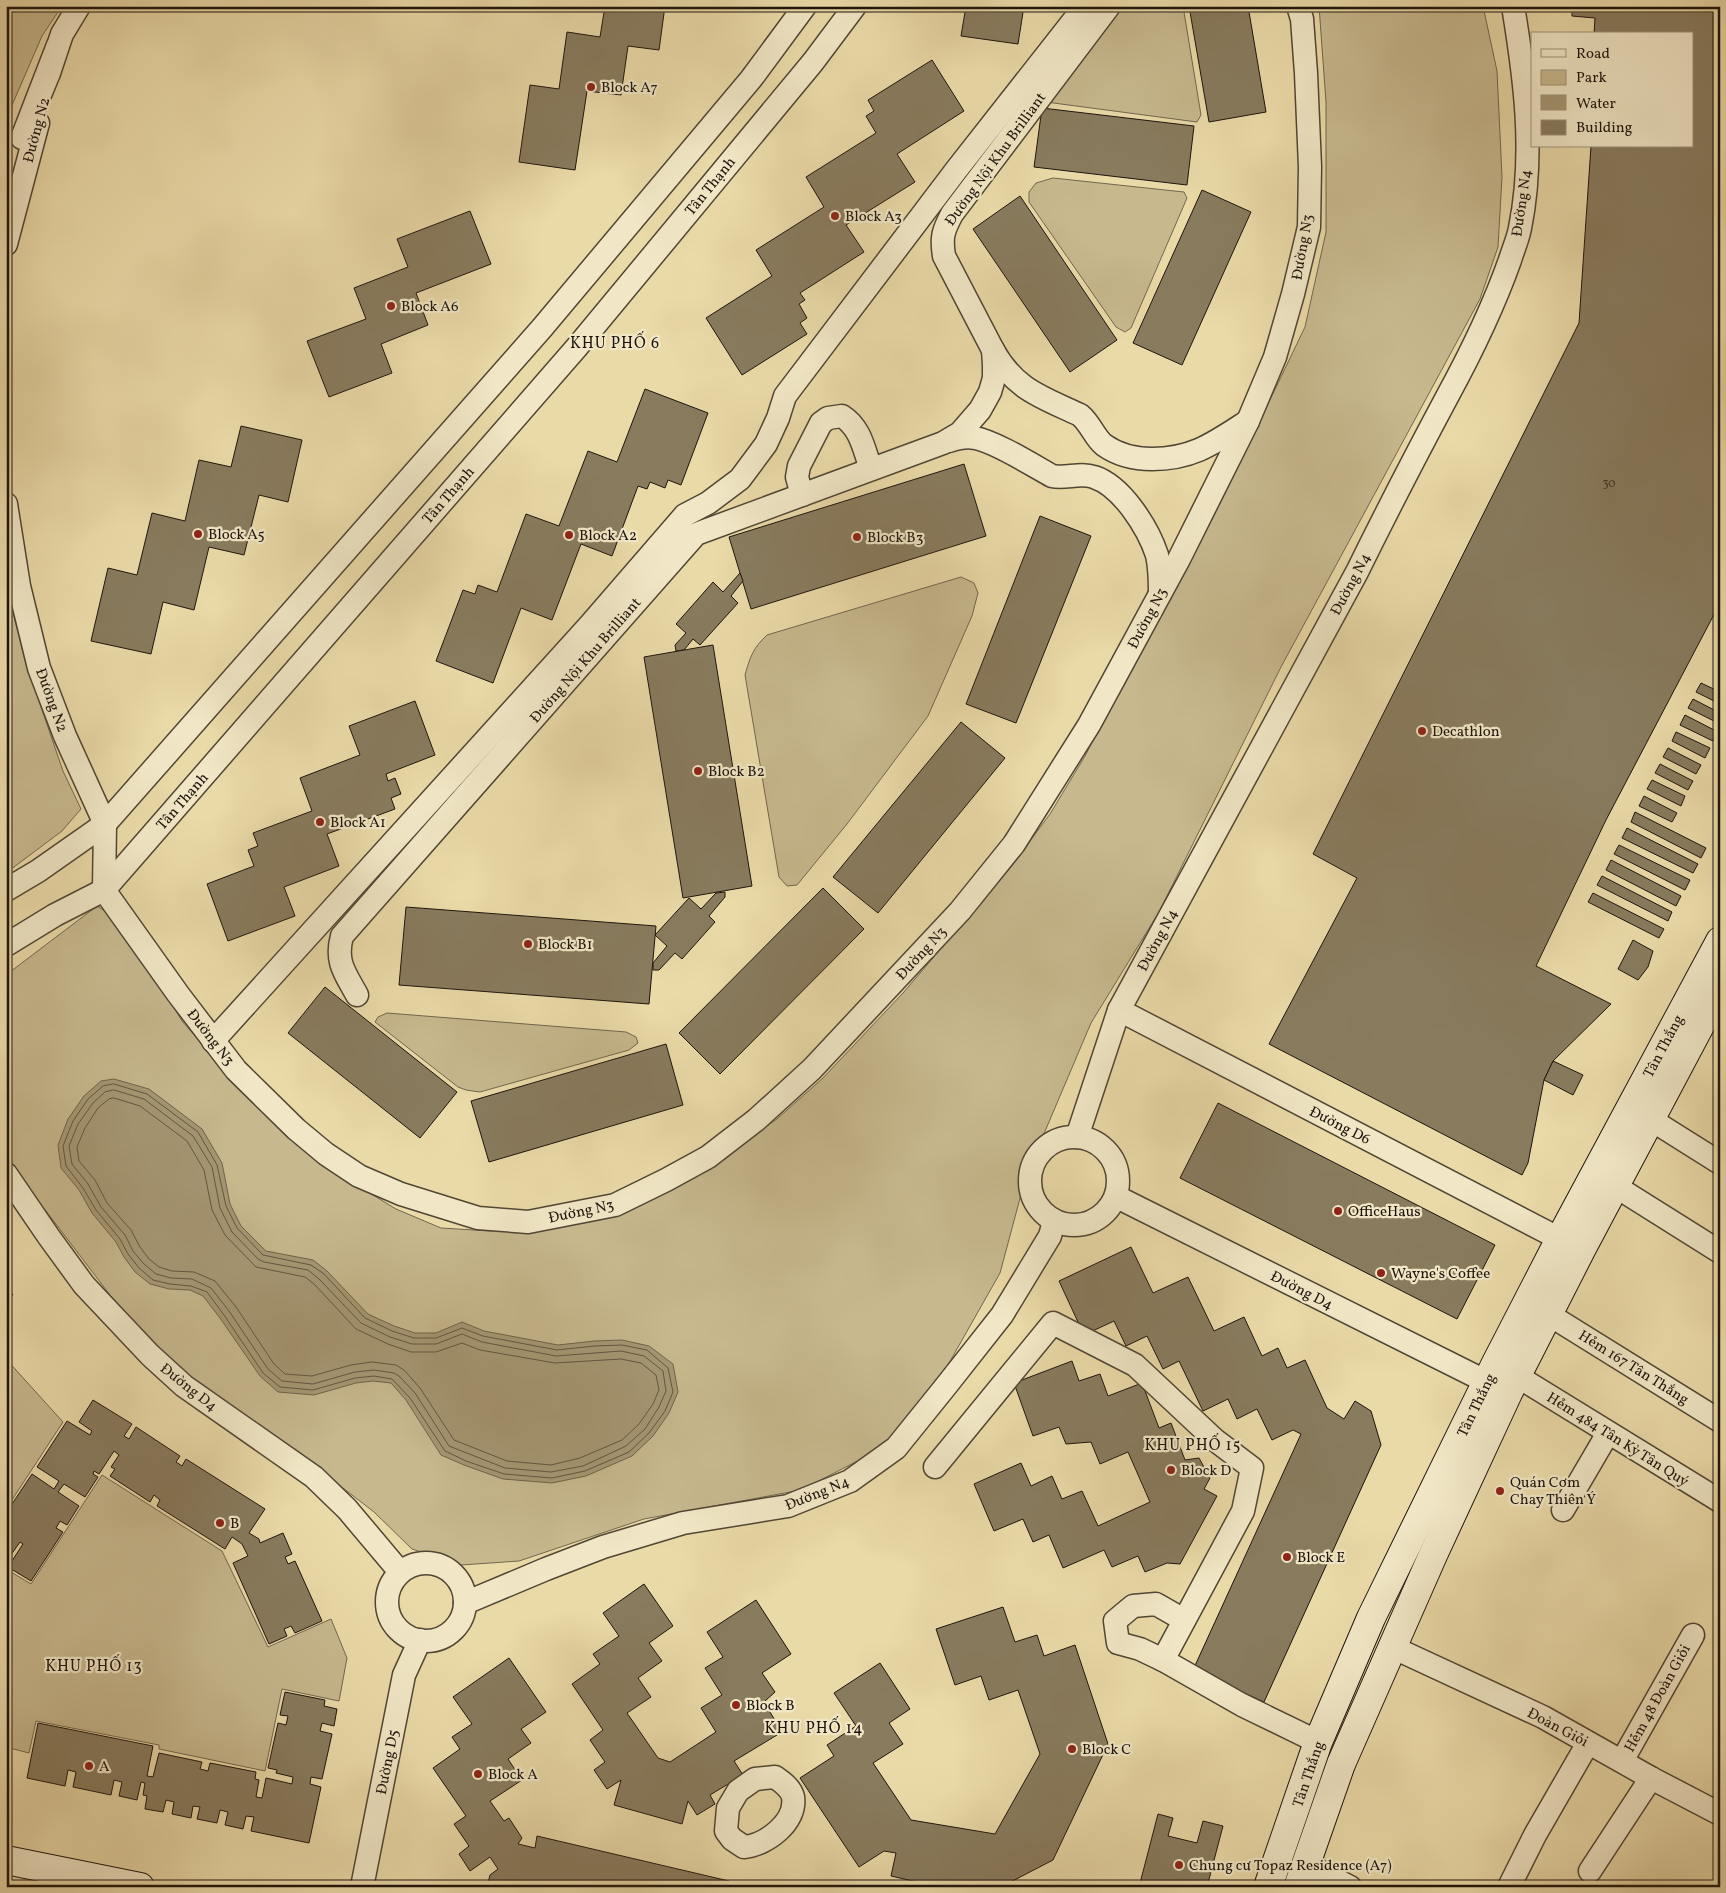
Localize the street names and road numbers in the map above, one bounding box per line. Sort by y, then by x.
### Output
street label: Đường Nội Khu Brilliant [941,89,1052,231]
street label: Đường N2 [19,95,56,165]
street label: Tân Thạnh [681,153,741,221]
street label: Đường N4 [1507,168,1538,238]
street label: Đường N3 [1287,213,1320,282]
street label: Tân Thạnh [418,463,480,529]
street label: Đường N4 [1326,550,1377,620]
street label: Đường N3 [1123,584,1173,653]
street label: Đường Nội Khu Brilliant [526,594,647,728]
street label: Đường N2 [29,665,72,736]
street label: Tân Thạnh [152,769,214,835]
street label: Đường N4 [1133,906,1184,976]
street label: Đường N3 [892,923,952,986]
street label: Đường N3 [181,1005,239,1071]
street label: Tân Thắng [1639,1011,1690,1082]
street label: Đường D6 [1305,1102,1374,1151]
street label: Đường N3 [547,1195,616,1230]
street label: Đường D4 [1266,1267,1336,1316]
street label: Hẻm 167 Tân Thắng [1574,1326,1693,1411]
street label: Đường D4 [155,1359,221,1417]
street label: Tân Thắng [1453,1370,1502,1441]
street label: Hẻm 484 Tân Kỳ Tân Quý [1542,1388,1692,1493]
street label: Đường N4 [782,1472,853,1517]
street label: Hẻm 48 Đoàn Giỏi [1620,1641,1697,1756]
street label: Đoàn Giỏi [1523,1703,1592,1753]
street label: Đường D5 [372,1728,405,1797]
street label: Tân Thắng [1288,1738,1331,1810]

